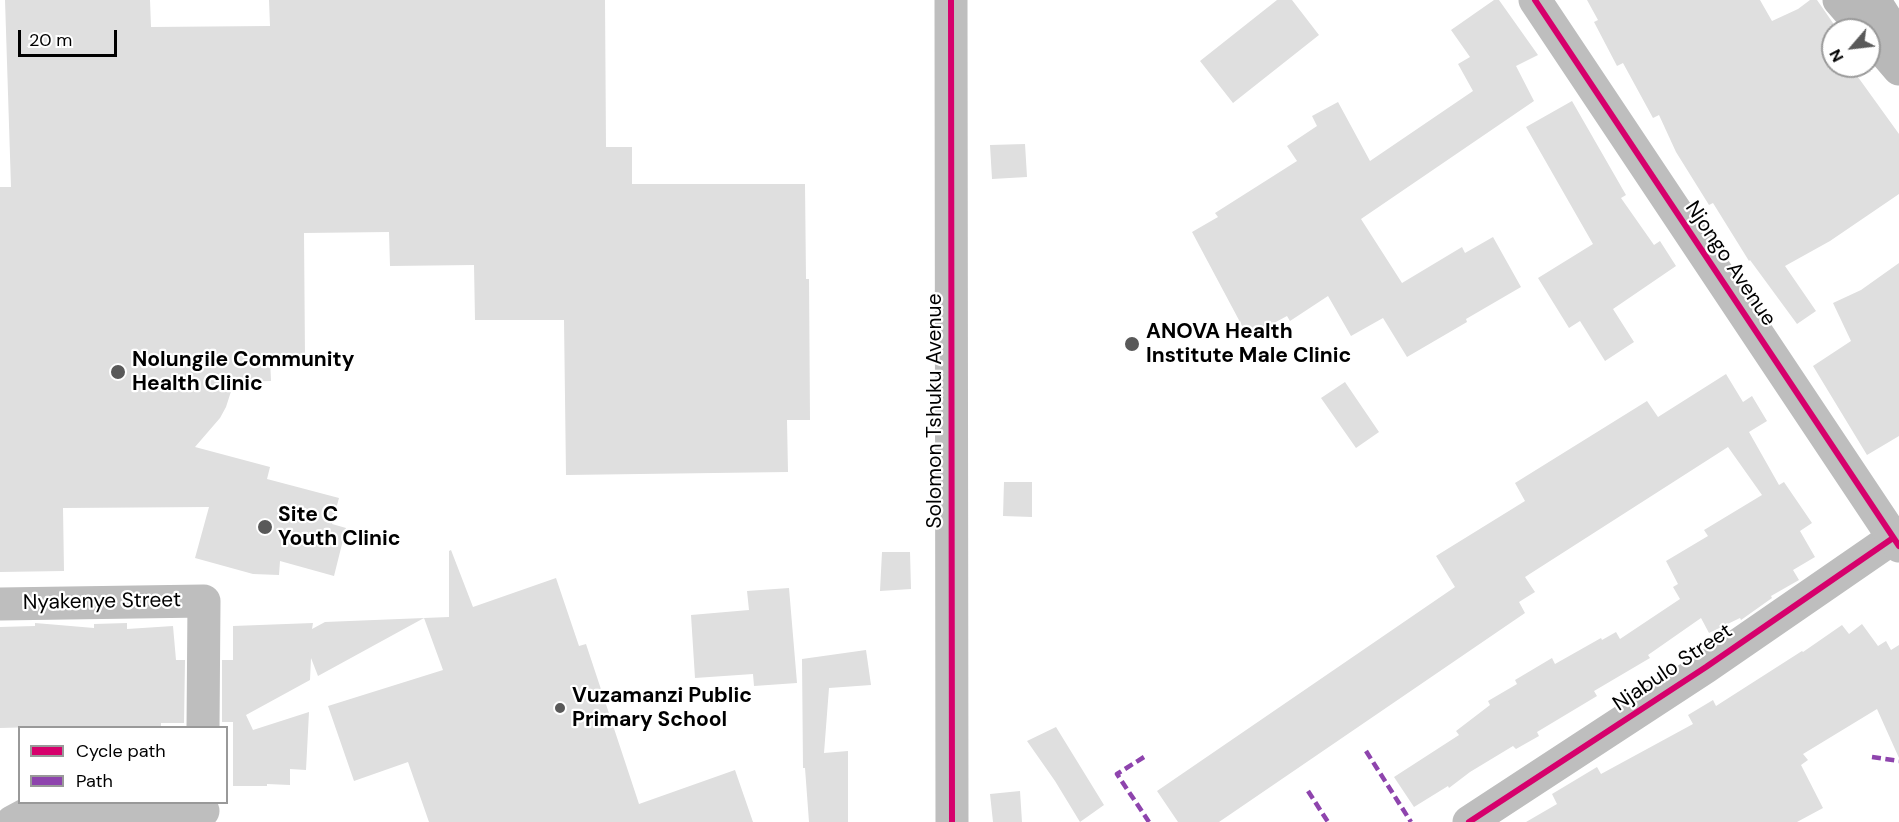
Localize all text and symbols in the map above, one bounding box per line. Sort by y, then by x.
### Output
scale bar [21,18,120,56]
north arrow [1821,18,1881,78]
text: 20 m [29,28,72,52]
text: N [1824,46,1848,66]
street label: Njongo Avenue [1679,197,1781,331]
street label: Solomon Tshuku Avenue [922,293,948,529]
place label: ANOVA Health Institute Male Clinic [1146,319,1351,369]
marker: ANOVA Health Institute Male Clinic [1123,335,1141,353]
place label: Nolungile Community Health Clinic [132,347,354,397]
marker: Nolungile Community Health Clinic [109,363,127,381]
place label: Site C Youth Clinic [278,502,401,552]
marker: Site C Youth Clinic [256,518,274,536]
street label: Nyakenye Street [23,588,181,616]
street label: Njabulo Street [1609,619,1737,717]
place label: Vuzamanzi Public Primary School [572,683,752,733]
marker: Vuzamanzi Public Primary School [553,701,567,715]
legend [18,726,228,804]
text: Cycle path [76,739,166,763]
text: Path [76,769,113,793]

